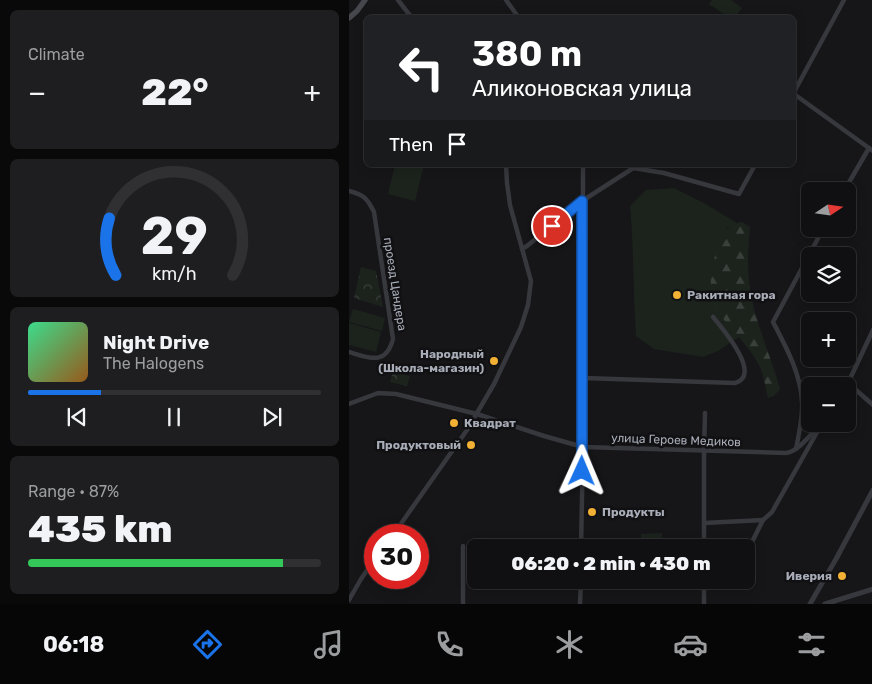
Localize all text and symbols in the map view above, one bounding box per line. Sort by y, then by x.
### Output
text: 380 m [472,33,582,75]
icon: left [389,35,454,100]
text: Climate [28,45,85,64]
text: 22° [141,69,209,115]
text: Аликоновская улица [472,75,692,102]
text: − [28,76,46,109]
text: + [304,76,321,109]
icon: arrive [443,130,471,158]
text: Then [389,133,433,156]
north arrow [801,182,857,238]
map controls [801,182,856,432]
text: 29 [141,205,208,267]
pin [531,205,573,247]
icon: arrive [538,212,566,240]
street label: проезд Цандера [381,236,409,332]
button: layers [801,247,856,302]
text: km/h [152,263,197,284]
place label: Ракитная гора [687,288,776,302]
marker: Ракитная гора [671,289,683,301]
button: + [801,312,856,367]
text: Night Drive [103,331,209,354]
place label: Народный (Школа-магазин) [378,347,484,375]
text: The Halogens [103,354,204,373]
marker: Народный (Школа-магазин) [488,355,500,367]
button: − [801,377,856,432]
icon: previous [63,403,91,431]
icon: pause [160,403,188,431]
icon: next [258,403,286,431]
place label: Квадрат [464,416,516,430]
marker: Квадрат [448,417,460,429]
street label: улица Героев Медиков [611,431,741,449]
place label: Продуктовый [376,438,461,452]
marker: Продуктовый [465,439,477,451]
position arrow [555,444,607,496]
text: Range · 87% [28,482,119,501]
place label: Продукты [602,505,665,519]
text: 435 km [28,506,172,552]
marker: Продукты [586,506,598,518]
speed limit sign: 30 [364,524,429,589]
text: 06:20 · 2 min · 430 m [511,552,711,575]
place label: Иверия [786,569,832,583]
marker: Иверия [836,570,848,582]
icon: directions [190,627,225,662]
icon: music [311,627,346,662]
icon: phone [432,627,467,662]
icon: climate [552,627,587,662]
icon: car [673,627,708,662]
icon: filters [794,627,829,662]
text: 06:18 [43,631,104,658]

